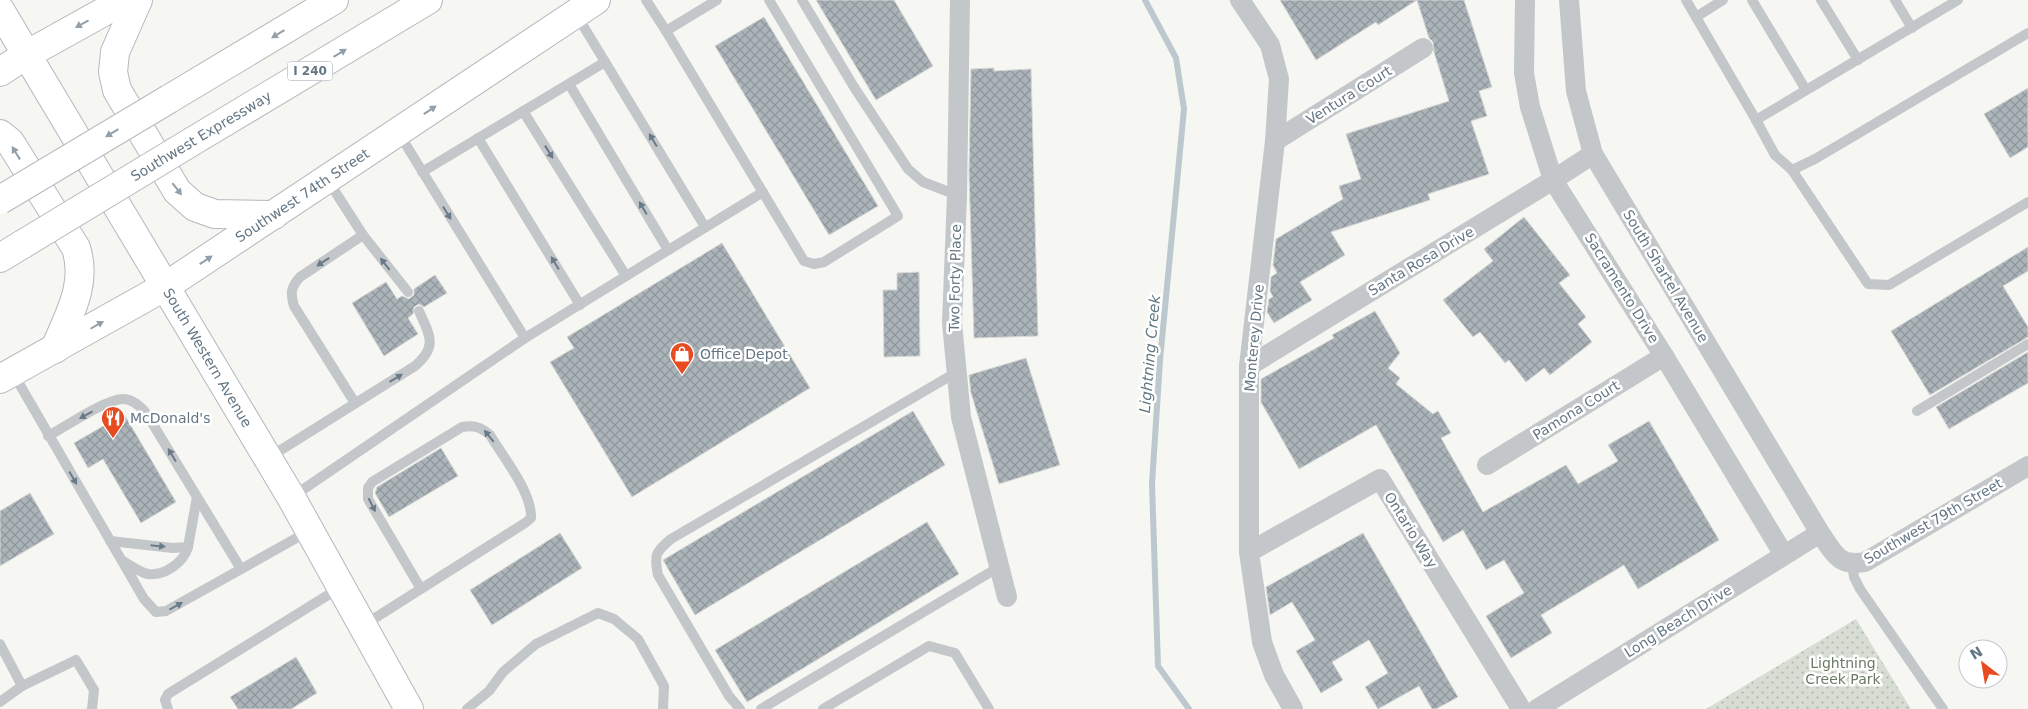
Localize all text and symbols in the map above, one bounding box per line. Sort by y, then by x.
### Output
one-way arrow [76,19,89,28]
one-way arrow [271,30,284,39]
one-way arrow [333,49,346,58]
road number: I 240 [288,61,332,80]
street label: Ventura Court [1303,62,1395,128]
street label: Southwest Expressway [128,88,274,184]
one-way arrow [424,105,437,114]
one-way arrow [105,129,119,138]
one-way arrow [648,134,657,147]
street label: Southwest 74th Street [232,145,373,246]
one-way arrow [12,146,21,159]
one-way arrow [544,146,553,159]
one-way arrow [171,182,182,195]
one-way arrow [638,202,647,215]
one-way arrow [443,207,452,220]
street label: South Shartel Avenue [1620,207,1712,345]
street label: Santa Rosa Drive [1365,223,1477,299]
street label: Two Forty Place [946,224,964,333]
street label: Sacramento Drive [1582,230,1662,346]
one-way arrow [200,255,213,264]
one-way arrow [316,257,329,267]
one-way arrow [550,257,559,270]
one-way arrow [380,258,391,271]
street label: Monterey Drive [1241,284,1267,392]
street label: South Western Avenue [160,285,255,430]
water label: Lightning Creek [1136,293,1164,414]
one-way arrow [90,321,105,329]
shop icon: Office Depot [669,341,695,375]
place label: Office Depot [700,346,788,362]
one-way arrow [390,373,403,382]
street label: Pamona Court [1530,377,1623,443]
restaurant icon: McDonald's [100,405,126,439]
place label: McDonald's [130,410,211,426]
one-way arrow [79,411,92,420]
one-way arrow [484,429,495,442]
one-way arrow [168,449,177,462]
one-way arrow [68,472,77,485]
street label: Southwest 79th Street [1861,475,2005,567]
street label: Ontario Way [1381,489,1441,571]
one-way arrow [368,498,376,512]
one-way arrow [151,542,167,550]
street label: Long Beach Drive [1621,581,1735,661]
one-way arrow [169,602,184,610]
north arrow [1958,639,2008,689]
text: N [1967,643,1985,663]
park label: Lightning Creek Park [1805,655,1882,687]

